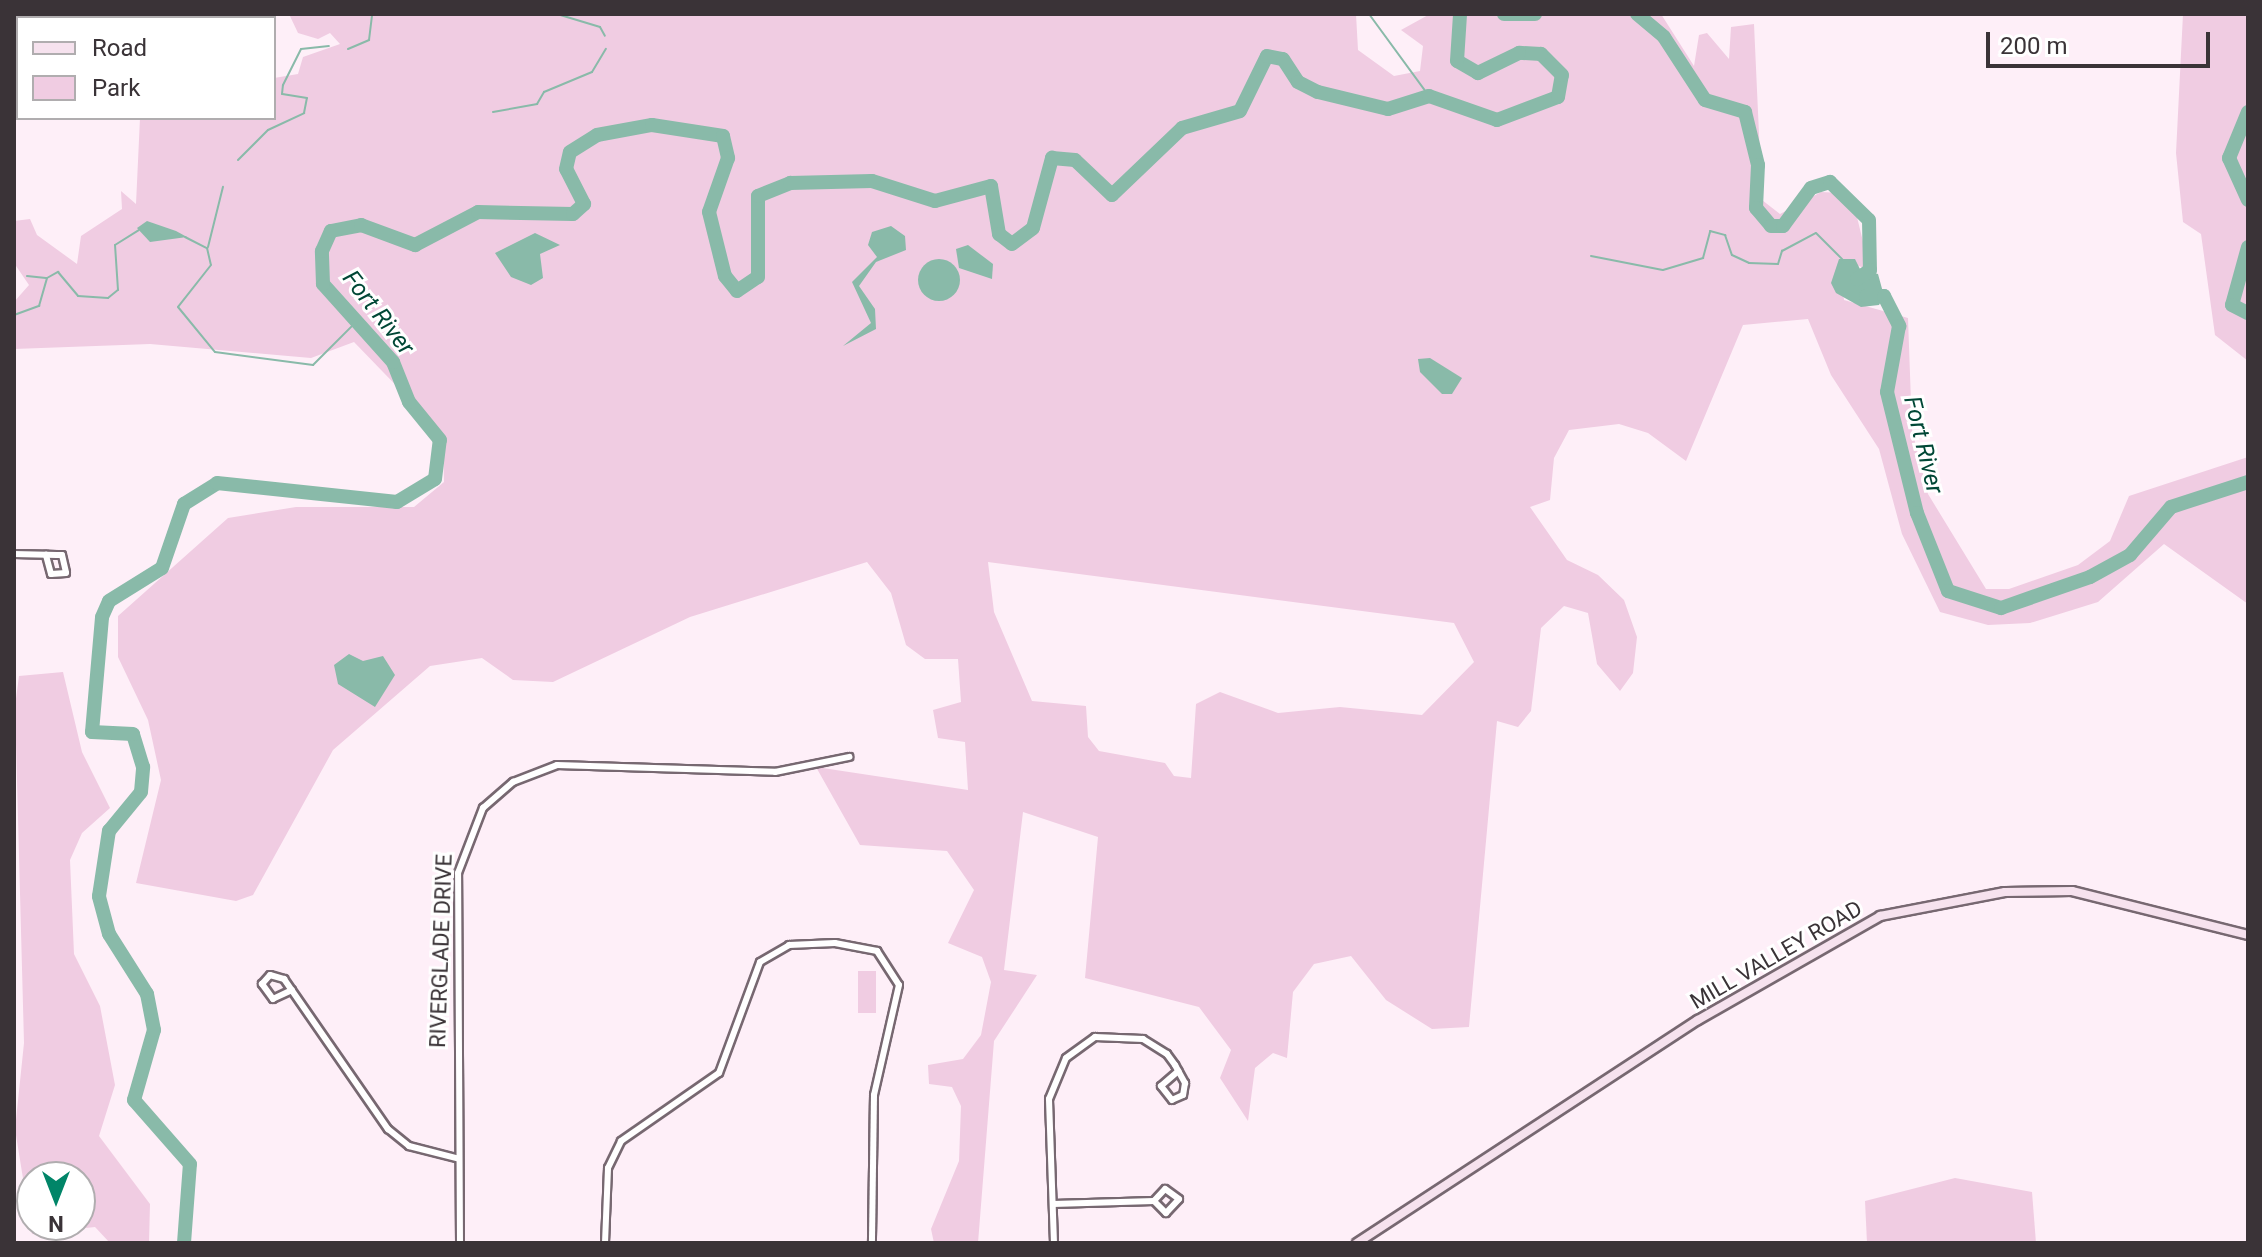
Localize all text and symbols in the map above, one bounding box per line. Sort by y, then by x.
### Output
legend [16,16,276,120]
scale bar [1990,16,2214,66]
text: 200 m [2000,32,2067,60]
text: Road [92,34,147,62]
text: Park [92,74,140,102]
water label: Fort River [336,265,420,361]
water label: Fort River [1897,393,1949,497]
street label: RIVERGLADE DRIVE [424,854,458,1048]
street label: MILL VALLEY ROAD [1685,895,1867,1015]
north arrow [16,1161,96,1241]
text: N [48,1211,64,1236]

